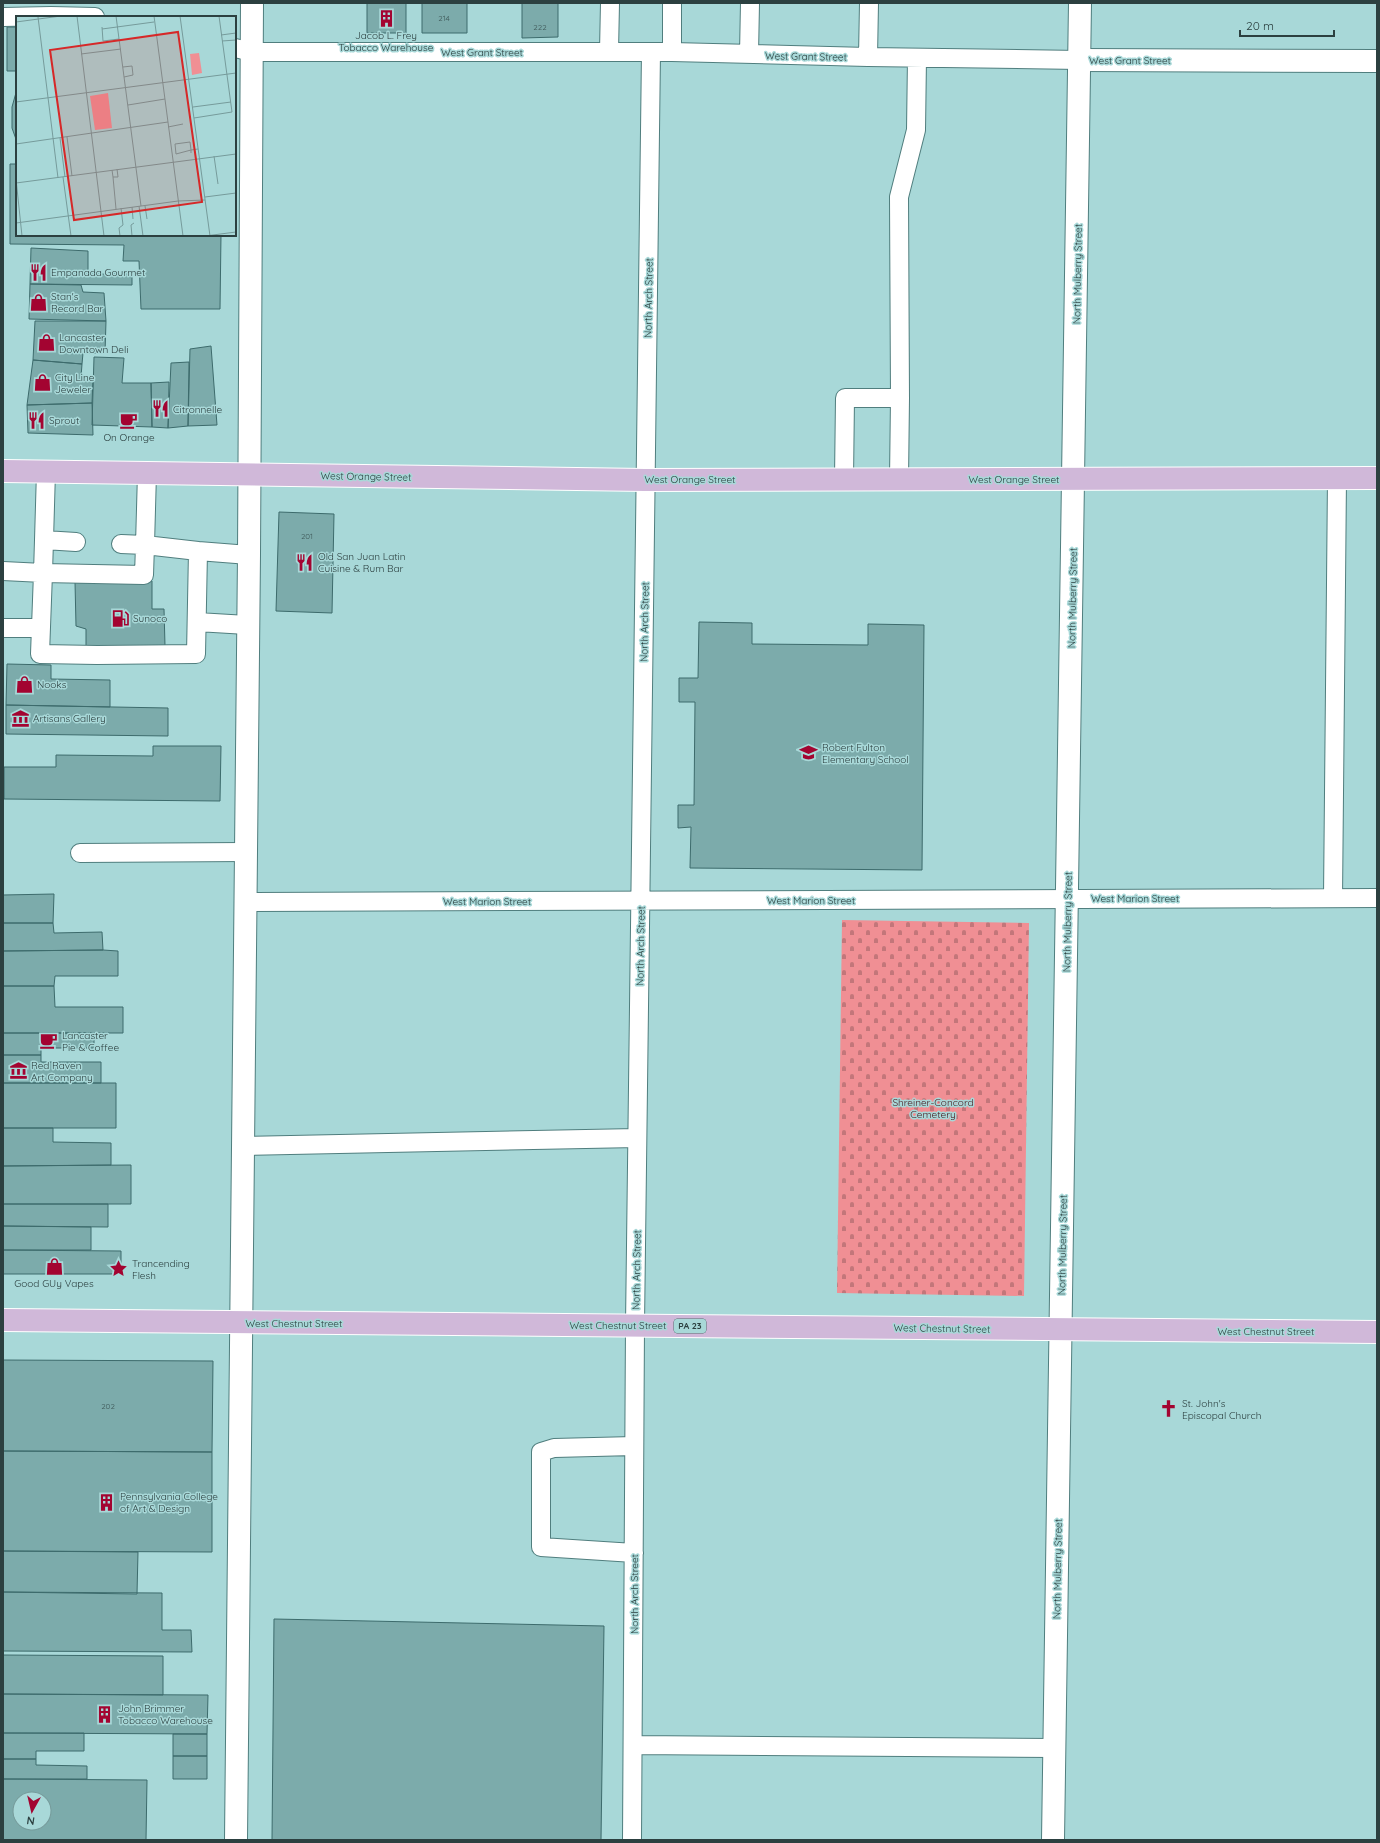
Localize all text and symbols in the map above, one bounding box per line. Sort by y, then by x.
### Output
building icon: Jacob L. Frey Tobacco Warehouse [376,8,396,28]
scale bar [1240,12,1334,38]
house number: 214 [438,13,450,23]
inset map [16,16,236,236]
text: 20 m [1246,18,1274,33]
house number: 222 [533,22,547,32]
place label: Jacob L. Frey Tobacco Warehouse [339,29,434,54]
street label: West Grant Street [441,46,524,59]
street label: West Grant Street [765,49,848,64]
street label: West Grant Street [1089,54,1172,67]
street label: North Mulberry Street [1070,223,1085,324]
street label: North Arch Street [641,257,656,338]
restaurant icon: Empanada Gourmet [28,262,48,282]
place label: Empanada Gourmet [51,266,146,279]
place label: Stan's Record Bar [51,290,104,315]
shop icon: Stan's Record Bar [28,292,48,312]
place label: Lancaster Downtown Deli [59,331,128,356]
shop icon: Lancaster Downtown Deli [36,333,56,353]
place label: City Line Jeweler [55,371,95,396]
shop icon: City Line Jeweler [32,373,52,393]
restaurant icon: Citronnelle [150,399,170,419]
place label: Citronnelle [173,403,222,416]
restaurant icon: Sprout [26,410,46,430]
cafe icon: On Orange [119,410,139,430]
place label: Sprout [49,414,80,427]
place label: On Orange [103,431,155,444]
street label: West Orange Street [320,469,412,484]
street label: West Orange Street [645,473,736,486]
street label: West Orange Street [969,473,1060,486]
house number: 201 [301,531,313,541]
street label: North Mulberry Street [1065,547,1080,648]
place label: Old San Juan Latin Cuisine & Rum Bar [318,550,406,575]
restaurant icon: Old San Juan Latin Cuisine & Rum Bar [295,552,315,572]
street label: North Arch Street [637,581,652,662]
fuel station icon: Sunoco [110,608,130,628]
place label: Sunoco [133,612,167,625]
shop icon: Nooks [14,674,34,694]
place label: Nooks [37,678,67,691]
museum icon: Artisans Gallery [10,708,30,728]
place label: Artisans Gallery [33,712,106,725]
place label: Robert Fulton Elementary School [822,741,909,766]
school or university icon: Robert Fulton Elementary School [799,743,819,763]
street label: North Mulberry Street [1060,871,1075,972]
street label: West Marion Street [1091,892,1180,905]
street label: West Marion Street [767,894,856,907]
street label: West Marion Street [443,895,532,908]
street label: North Arch Street [633,905,648,986]
place label: Lancaster Pie & Coffee [62,1029,119,1054]
cafe icon: Lancaster Pie & Coffee [39,1031,59,1051]
place label: Red Raven Art Company [31,1059,93,1084]
museum icon: Red Raven Art Company [8,1061,28,1081]
park label: Shreiner-Concord Cemetery [892,1096,974,1121]
street label: North Mulberry Street [1055,1194,1070,1295]
street label: North Arch Street [629,1229,644,1310]
shop icon: Good GUy Vapes [44,1256,64,1276]
place label: Trancending Flesh [132,1257,190,1282]
place icon: Trancending Flesh [109,1259,129,1279]
place label: Good GUy Vapes [14,1277,94,1290]
street label: West Chestnut Street [246,1317,343,1330]
street label: West Chestnut Street [570,1319,667,1332]
road number: PA 23 [674,1319,706,1333]
street label: West Chestnut Street [893,1321,991,1336]
street label: West Chestnut Street [1218,1325,1315,1338]
place label: St. John's Episcopal Church [1182,1397,1261,1422]
church icon: St. John's Episcopal Church [1159,1399,1179,1419]
house number: 202 [101,1401,115,1411]
place label: Pennsylvania College of Art & Design [120,1490,218,1515]
building icon: Pennsylvania College of Art & Design [97,1492,117,1512]
street label: North Mulberry Street [1050,1518,1065,1619]
street label: North Arch Street [628,1553,641,1634]
place label: John Brimmer Tobacco Warehouse [118,1702,213,1727]
building icon: John Brimmer Tobacco Warehouse [95,1704,115,1724]
north arrow [12,1791,52,1831]
text: N [26,1813,36,1828]

